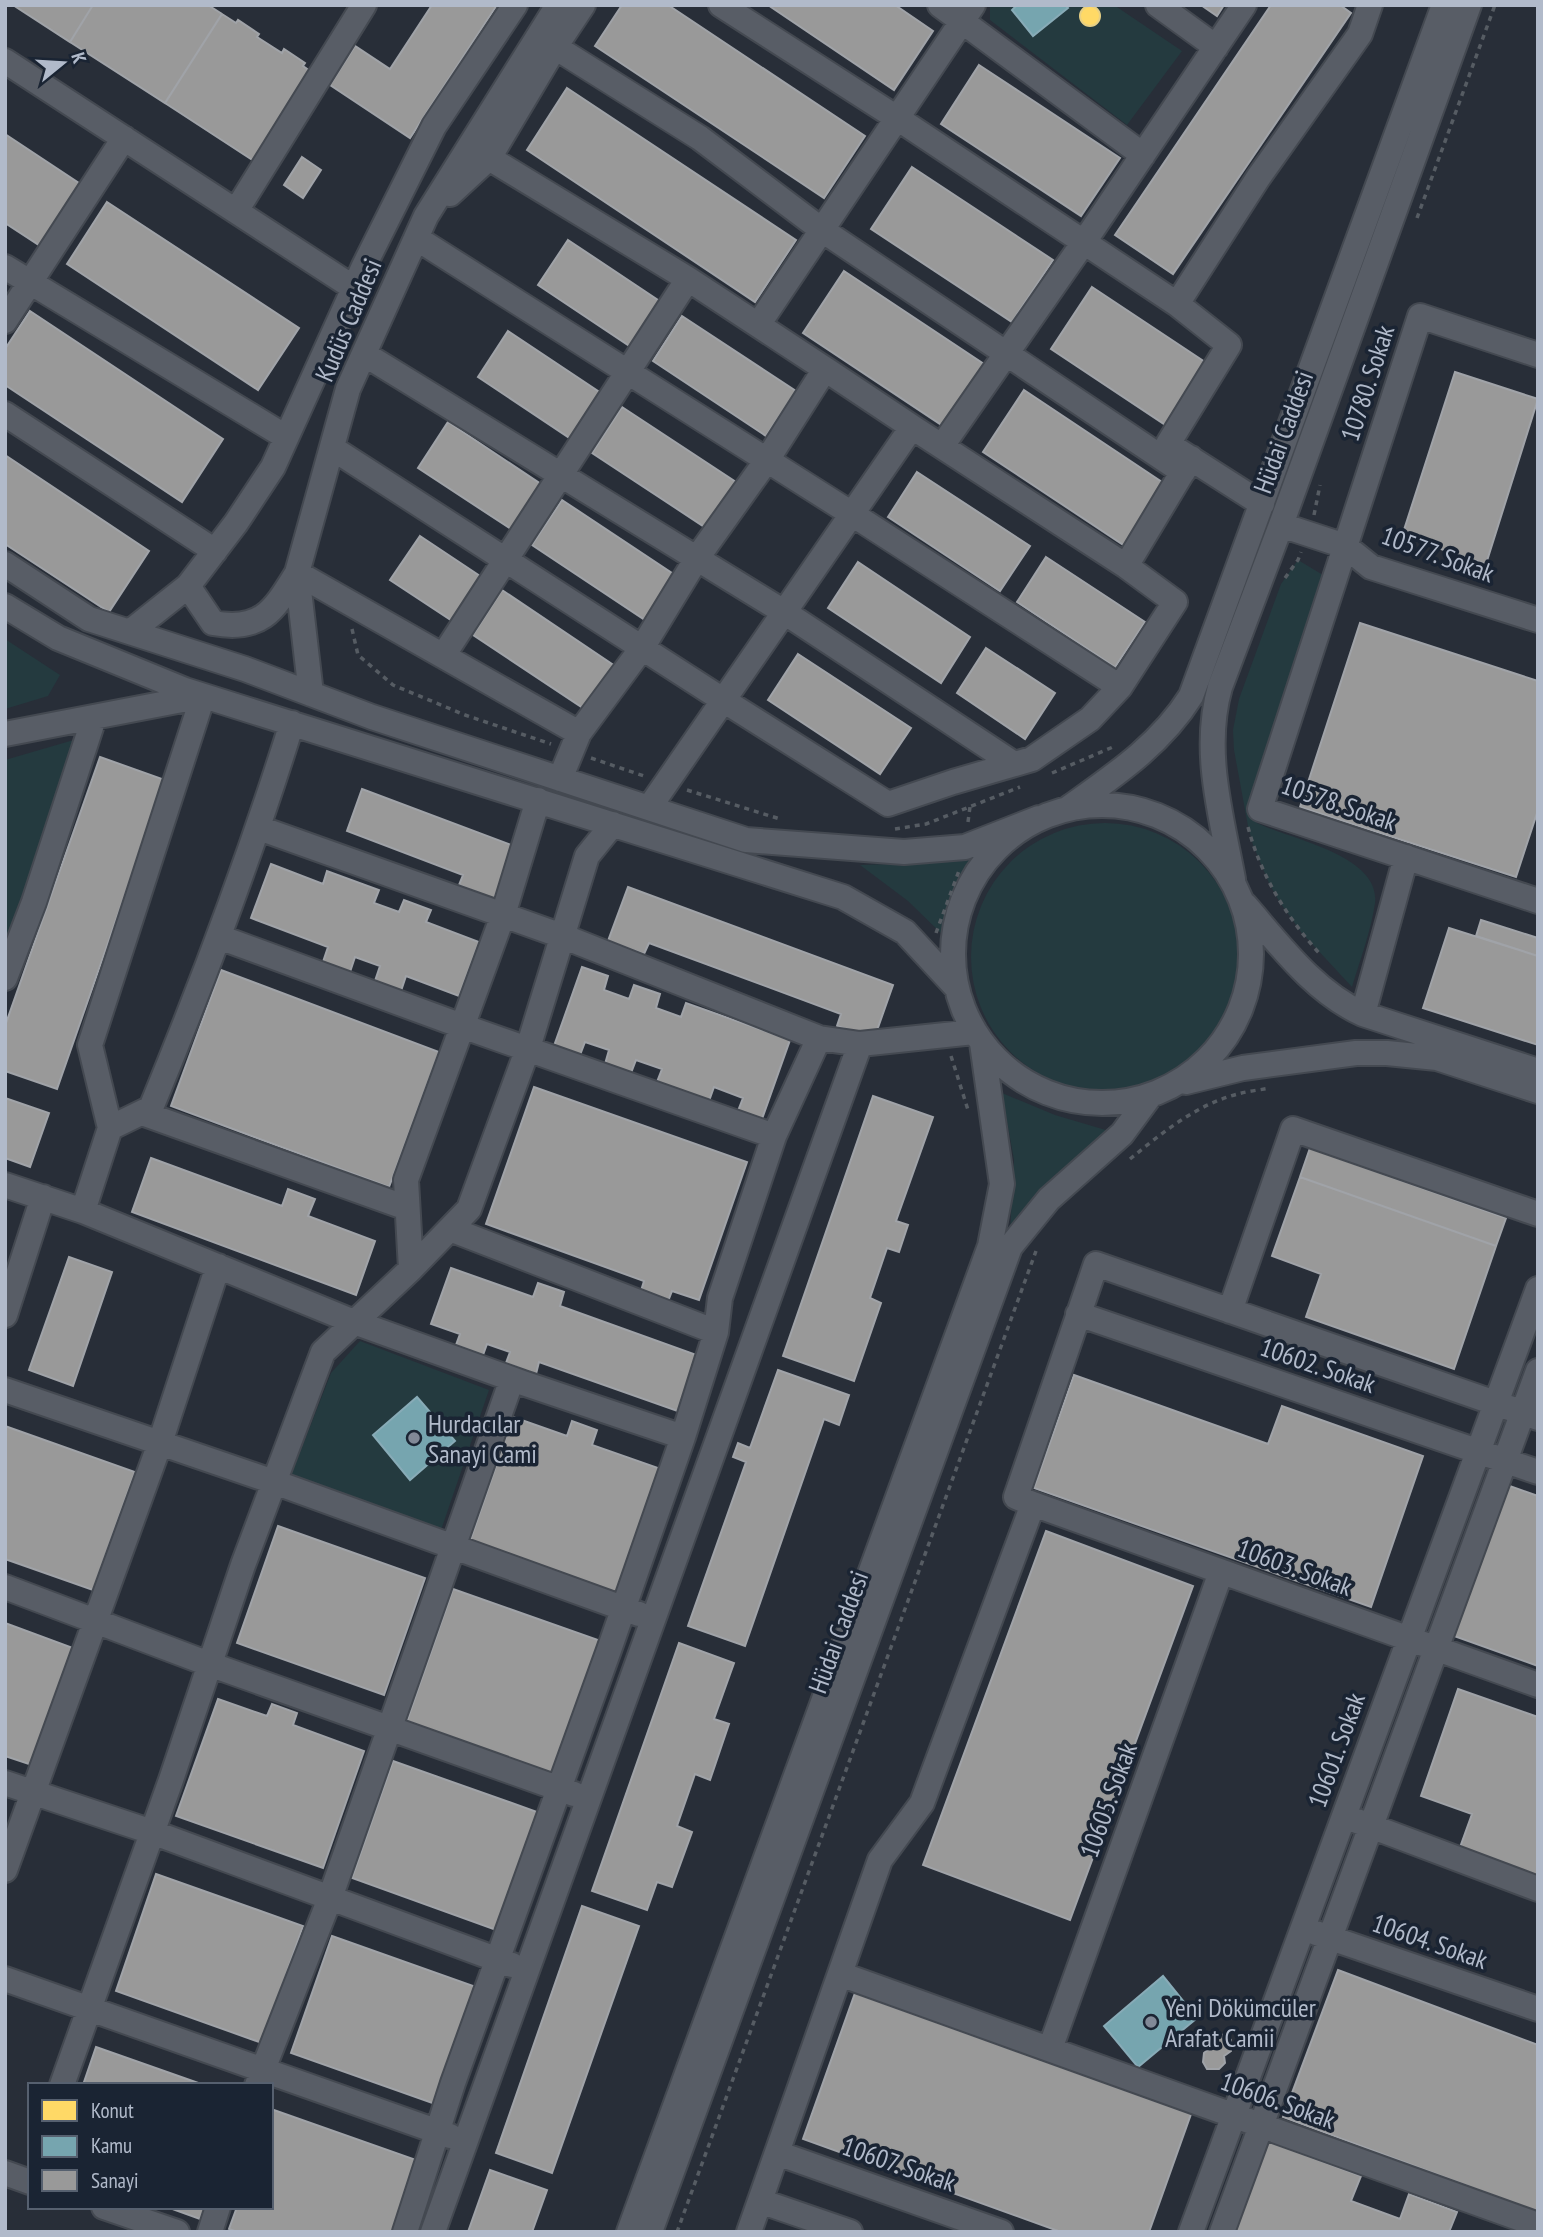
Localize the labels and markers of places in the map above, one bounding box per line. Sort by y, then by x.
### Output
place label: Hurdacılar Sanayi Cami [428,1407,537,1470]
marker: Hurdacılar Sanayi Cami [406,1430,422,1446]
place label: Yeni Dökümcüler Arafat Camii [1165,1991,1316,2054]
marker: Yeni Dökümcüler Arafat Camii [1143,2014,1159,2030]

